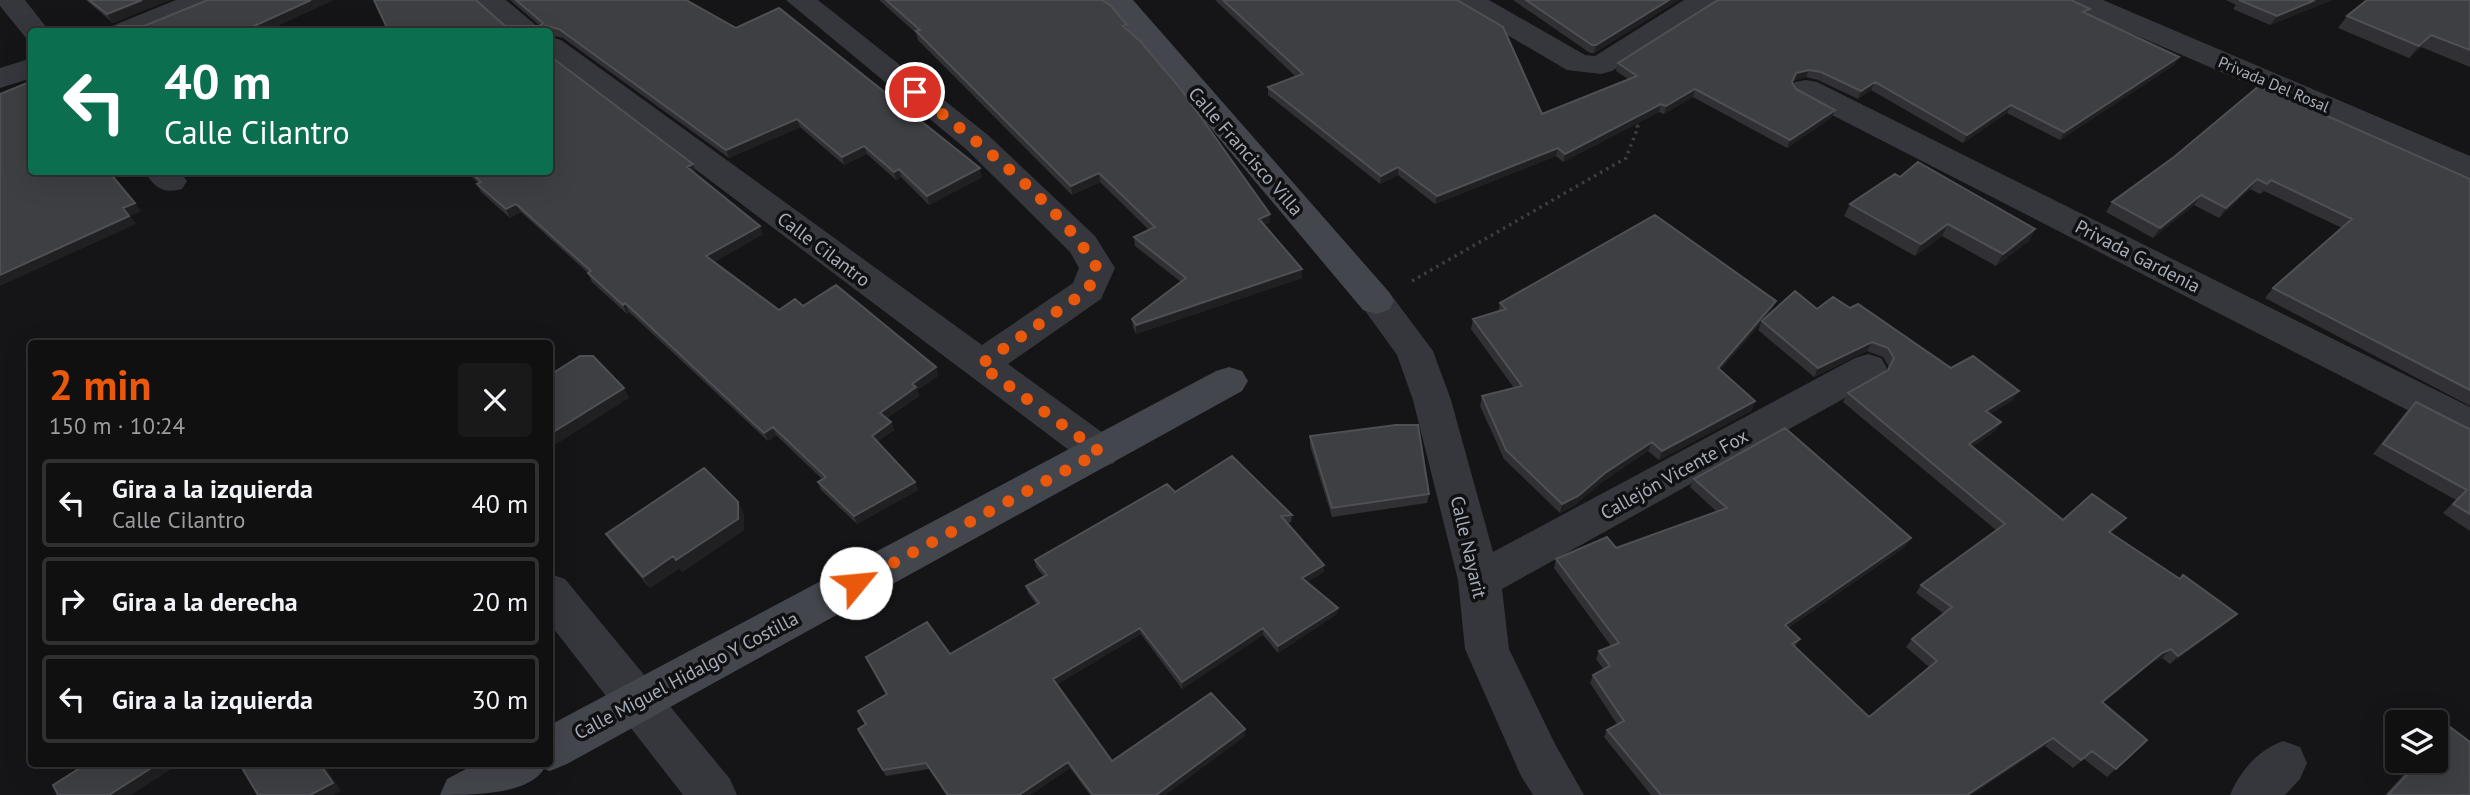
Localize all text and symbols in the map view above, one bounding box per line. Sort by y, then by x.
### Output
text: 40 m [164,49,271,113]
street label: Privada Del Rosal [2215,52,2333,117]
icon: left [49,56,140,147]
pin [885,62,945,122]
icon: arrive [896,73,934,111]
street label: Calle Francisco Villa [1184,82,1308,220]
text: Calle Cilantro [164,111,350,153]
street label: Calle Cilantro [773,206,875,292]
street label: Privada Gardenia [2071,214,2205,298]
text: 2 min [49,357,151,412]
button: close [458,363,532,437]
text: 150 m · 10:24 [49,411,185,440]
street label: Callejón Vicente Fox [1596,423,1752,525]
text: Gira a la izquierda [112,472,313,505]
icon: left [53,484,91,522]
text: 40 m [472,487,528,520]
street label: Calle Nayarit [1446,494,1493,601]
text: Calle Cilantro [112,505,245,534]
position arrow [819,546,893,620]
icon: right [53,582,91,620]
text: Gira a la derecha [112,585,298,618]
text: 20 m [472,585,528,618]
street label: Calle Miguel Hidalgo Y Costilla [570,606,802,744]
icon: left [53,680,91,718]
text: Gira a la izquierda [112,683,313,716]
text: 30 m [472,683,528,716]
map controls [2385,710,2448,773]
button: layers [2385,710,2448,773]

